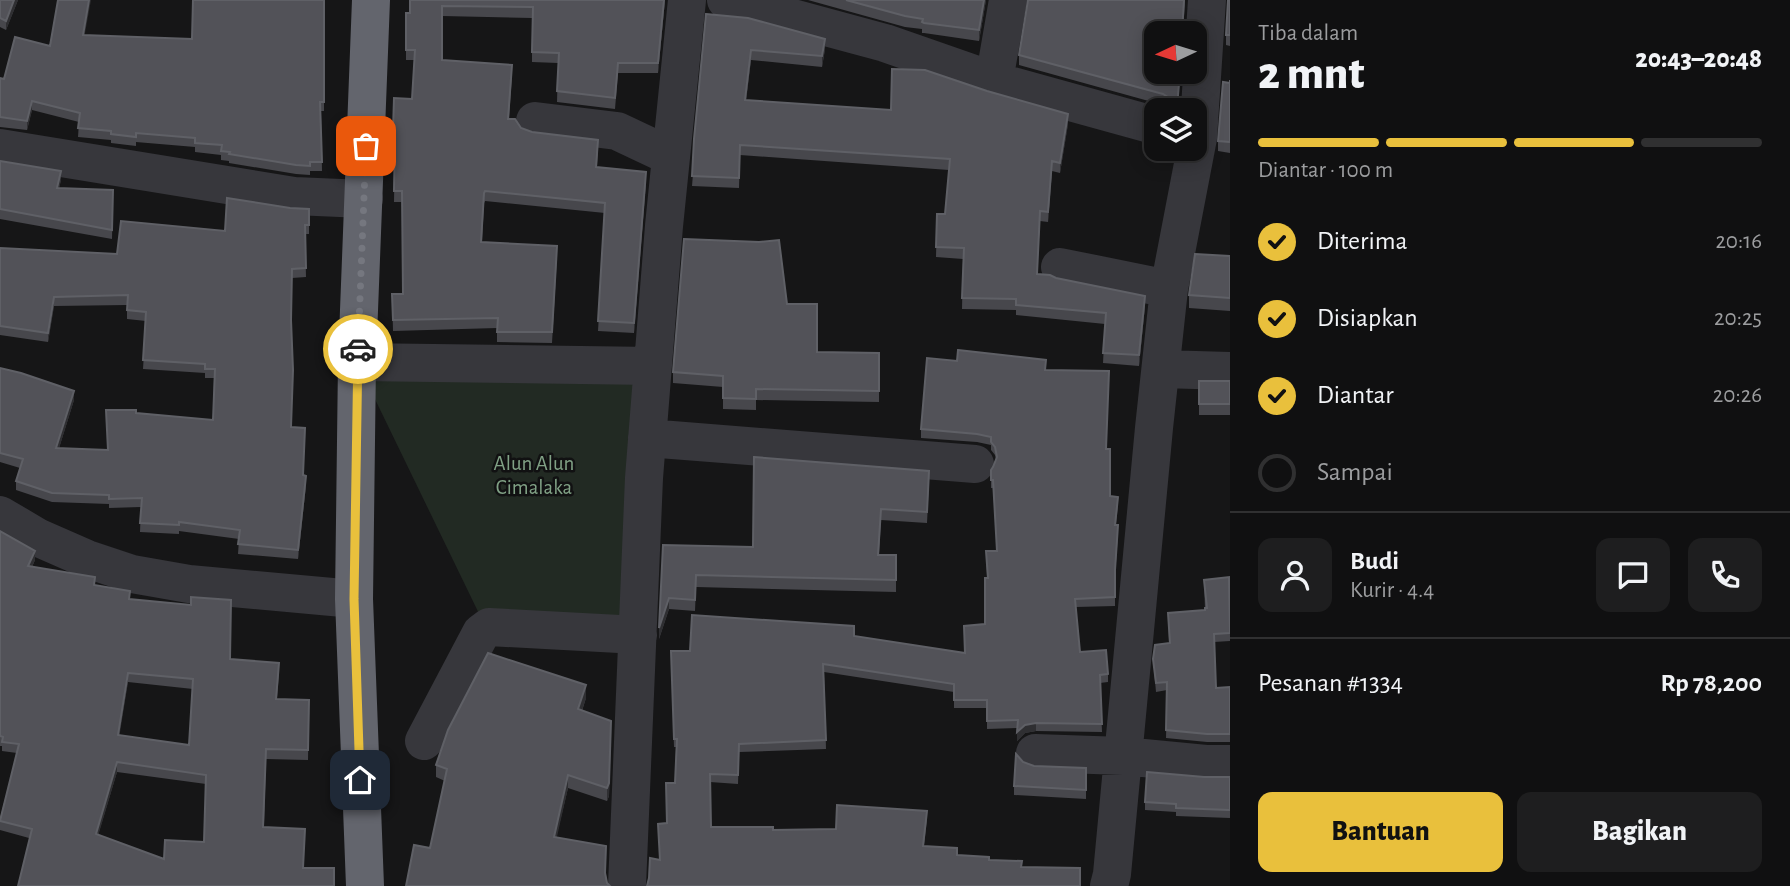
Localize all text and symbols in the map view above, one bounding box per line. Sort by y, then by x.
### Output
north arrow [1144,21,1208,84]
map controls [1144,21,1207,161]
text: Tiba dalam [1258,22,1358,45]
text: 20:43–20:48 [1635,46,1762,72]
text: 2 mnt [1258,51,1364,97]
button: layers [1144,98,1207,161]
pin [336,116,396,176]
icon: bag [347,127,385,165]
text: Diantar · 100 m [1258,159,1393,182]
icon: check [1258,223,1296,261]
text: Diterima [1317,228,1408,254]
text: 20:16 [1715,230,1762,253]
icon: check [1258,300,1296,338]
text: Disiapkan [1317,305,1418,331]
text: 20:25 [1714,307,1762,330]
courier [323,314,393,384]
icon: car [339,330,377,368]
icon: check [1258,377,1296,415]
text: Diantar [1317,382,1394,408]
text: 20:26 [1713,384,1762,407]
park label: Alun Alun Cimalaka [494,453,574,498]
text: Sampai [1317,459,1393,485]
button: person [1258,538,1332,612]
button: chat [1596,538,1670,612]
button: phone [1688,538,1762,612]
text: Budi [1350,548,1399,574]
text: Kurir · 4.4 [1350,579,1434,602]
text: Pesanan #1334 [1258,670,1403,696]
text: Rp 78,200 [1660,670,1762,696]
pin [330,750,390,810]
icon: home [341,761,379,799]
button: Bantuan [1258,792,1503,872]
button: Bagikan [1517,792,1762,872]

